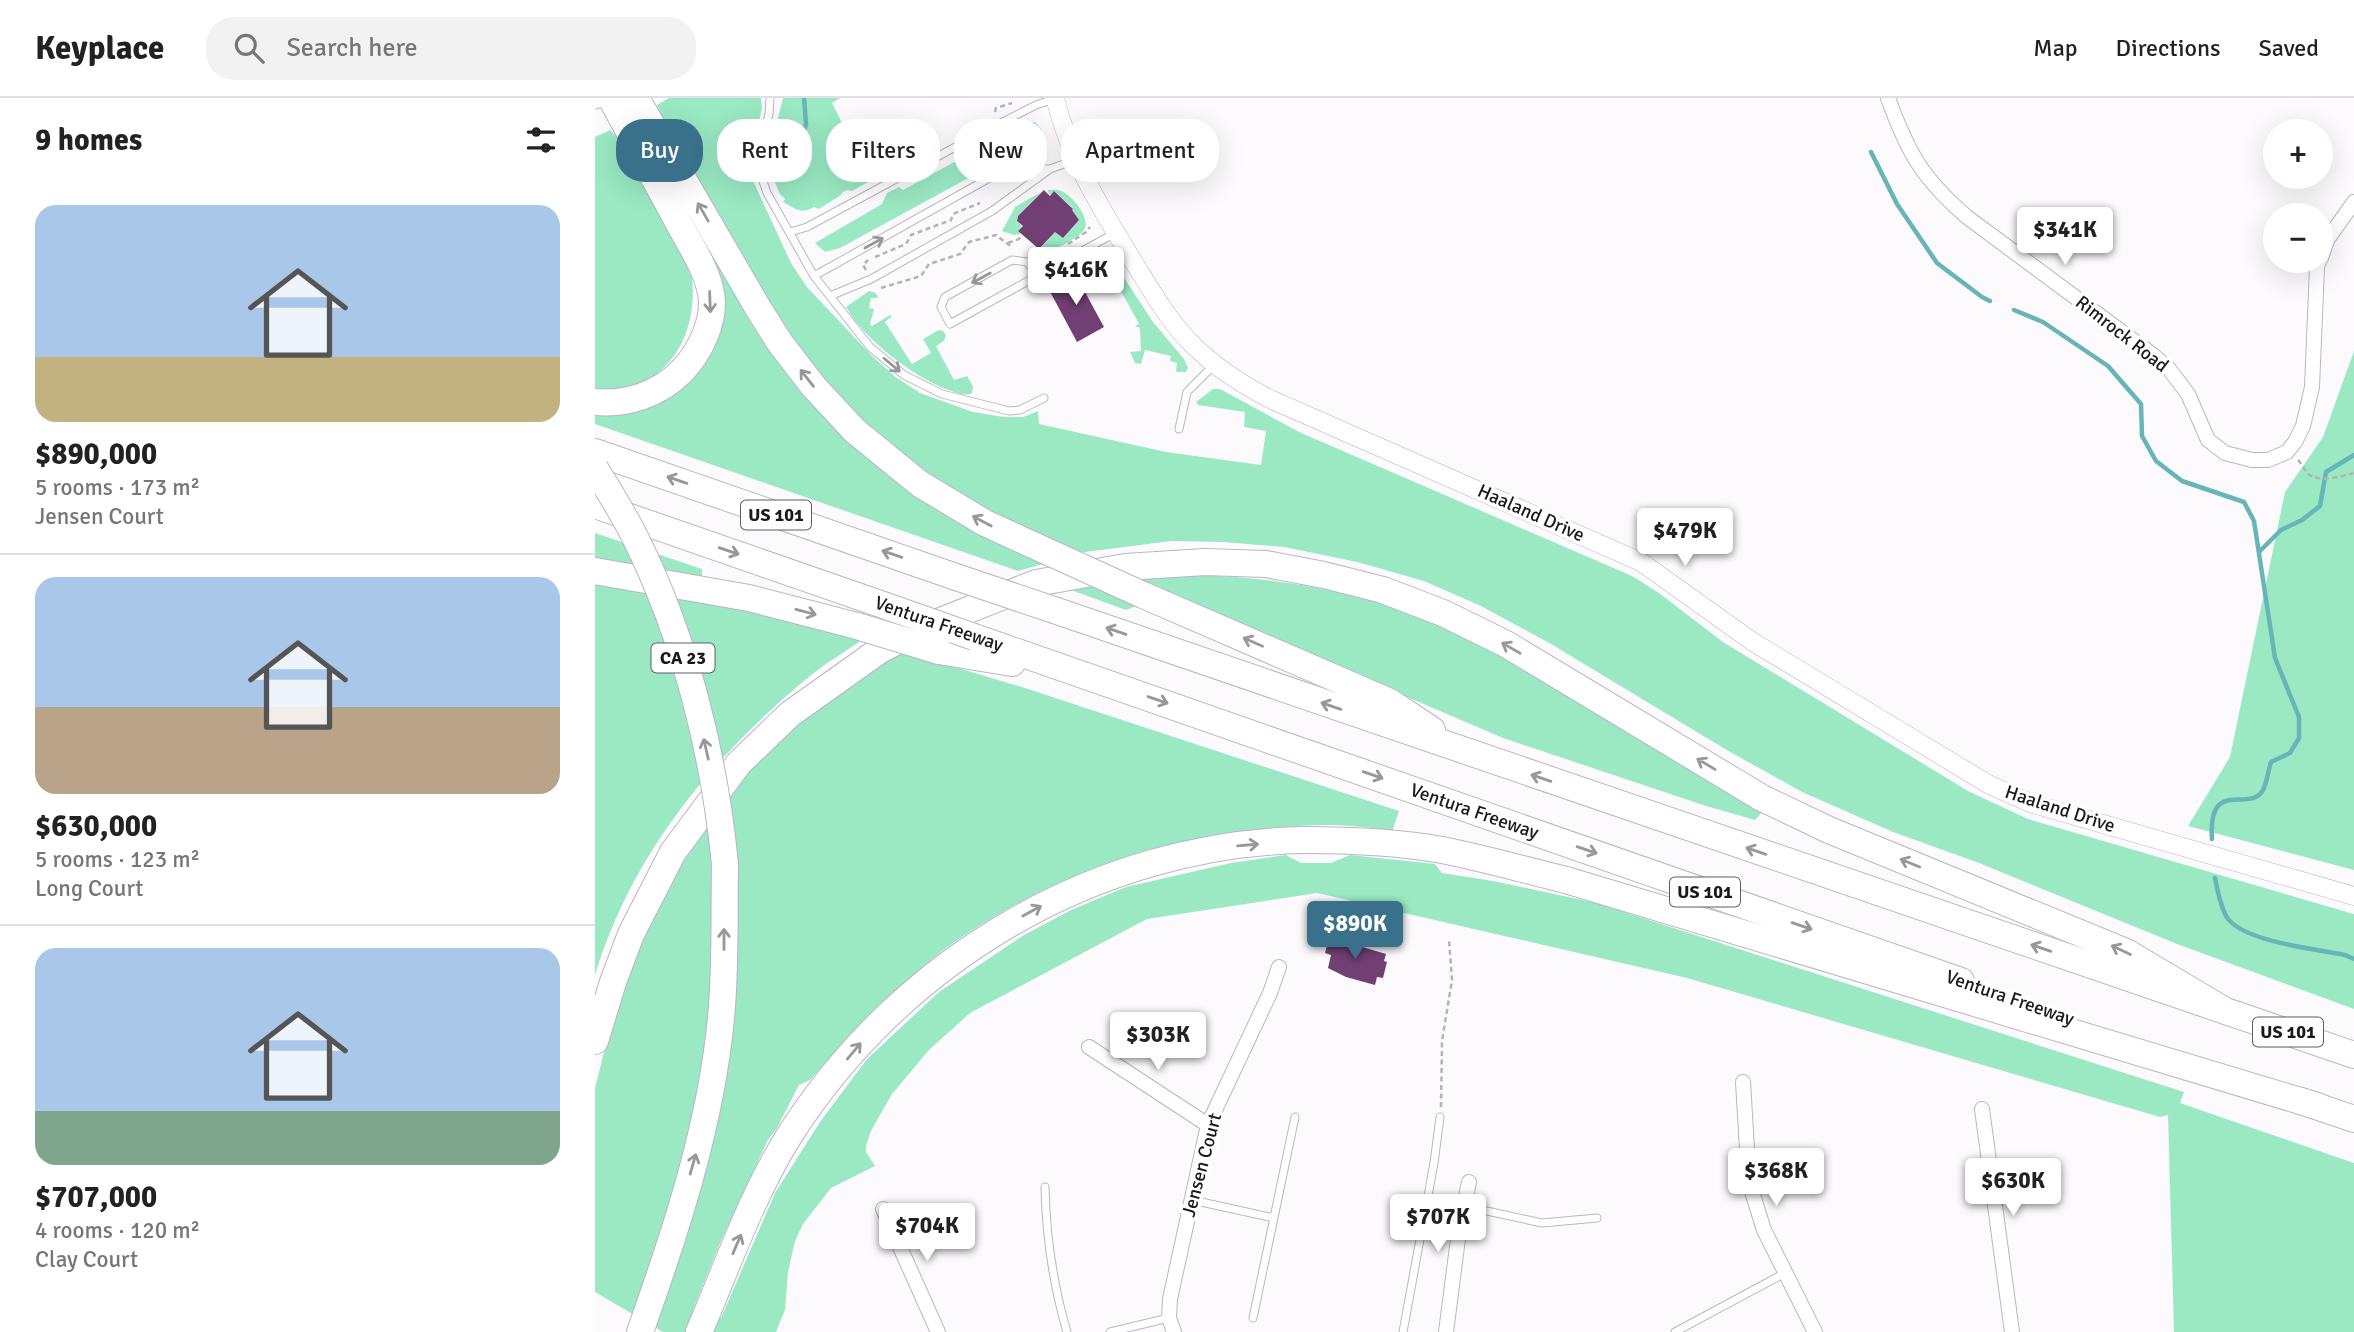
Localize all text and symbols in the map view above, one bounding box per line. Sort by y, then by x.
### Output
search box [206,17,696,80]
text: Keyplace [35,28,164,69]
icon: search [230,29,268,67]
text: Search here [286,32,418,64]
text: Map [2033,33,2078,63]
text: Directions [2116,33,2221,63]
text: Saved [2259,33,2319,63]
chip: Buy [616,119,703,182]
chip: Rent [717,119,812,182]
chip: Filters [826,119,940,182]
chip: New [954,119,1047,182]
chip: Apartment [1061,119,1219,182]
map controls [2263,119,2333,273]
button: + [2263,119,2333,189]
icon: filters [522,121,560,159]
text: 9 homes [35,122,142,159]
one-way arrow [696,202,709,223]
button: − [2263,203,2333,273]
pin: $341K [2016,208,2114,267]
text: $341K [2033,215,2097,244]
one-way arrow [863,236,884,249]
pin: $416K [1027,248,1125,307]
icon: home [235,250,361,376]
text: $416K [1044,255,1108,284]
one-way arrow [971,272,992,285]
street label: Rimrock Road [2071,290,2173,378]
one-way arrow [703,291,716,314]
one-way arrow [883,357,901,373]
one-way arrow [800,370,815,388]
text: $890,000 [35,436,157,473]
text: 5 rooms · 173 m² [35,473,200,502]
one-way arrow [666,473,688,485]
street label: Haaland Drive [1474,479,1588,547]
road number: US 101 [741,500,811,530]
text: Jensen Court [35,502,164,531]
pin: $479K [1636,508,1734,568]
one-way arrow [972,514,993,527]
text: $479K [1653,516,1717,545]
one-way arrow [717,546,739,558]
one-way arrow [881,547,903,560]
street label: Ventura Freeway [872,591,1006,657]
one-way arrow [795,607,817,620]
icon: home [235,622,361,748]
one-way arrow [1106,624,1128,636]
one-way arrow [1243,635,1264,648]
one-way arrow [1501,640,1521,654]
road number: CA 23 [651,644,714,672]
one-way arrow [1146,695,1168,707]
one-way arrow [1321,699,1343,711]
one-way arrow [699,738,712,760]
one-way arrow [1697,757,1717,771]
one-way arrow [1361,770,1383,782]
one-way arrow [1530,771,1552,783]
street label: Ventura Freeway [1407,778,1542,845]
street label: Haaland Drive [2002,780,2118,838]
text: $630,000 [35,808,157,845]
one-way arrow [1236,838,1259,851]
one-way arrow [1746,844,1768,856]
text: 5 rooms · 123 m² [35,845,200,874]
one-way arrow [1576,845,1598,857]
one-way arrow [1900,856,1922,869]
text: Long Court [35,874,143,903]
road number: US 101 [1670,878,1740,906]
pin: $890K [1306,902,1404,961]
one-way arrow [1021,904,1042,917]
text: $890K [1323,909,1387,938]
one-way arrow [1791,920,1813,933]
one-way arrow [717,928,731,951]
one-way arrow [2030,941,2052,954]
one-way arrow [2110,943,2132,956]
street label: Ventura Freeway [1943,965,2077,1031]
icon: home [235,993,361,1119]
pin: $303K [1109,1012,1207,1072]
road number: US 101 [2253,1017,2323,1046]
text: $303K [1126,1020,1190,1049]
one-way arrow [846,1042,862,1060]
street label: Jensen Court [1177,1110,1227,1219]
pin: $368K [1727,1148,1825,1208]
one-way arrow [687,1153,700,1175]
text: $368K [1744,1156,1808,1185]
pin: $630K [1964,1158,2062,1218]
text: $630K [1981,1166,2045,1195]
text: $707,000 [35,1179,157,1216]
pin: $707K [1389,1194,1487,1254]
text: $707K [1406,1202,1470,1231]
pin: $704K [878,1204,976,1263]
text: $704K [895,1211,959,1240]
text: 4 rooms · 120 m² [35,1216,200,1245]
one-way arrow [731,1234,744,1255]
text: Clay Court [35,1245,138,1274]

